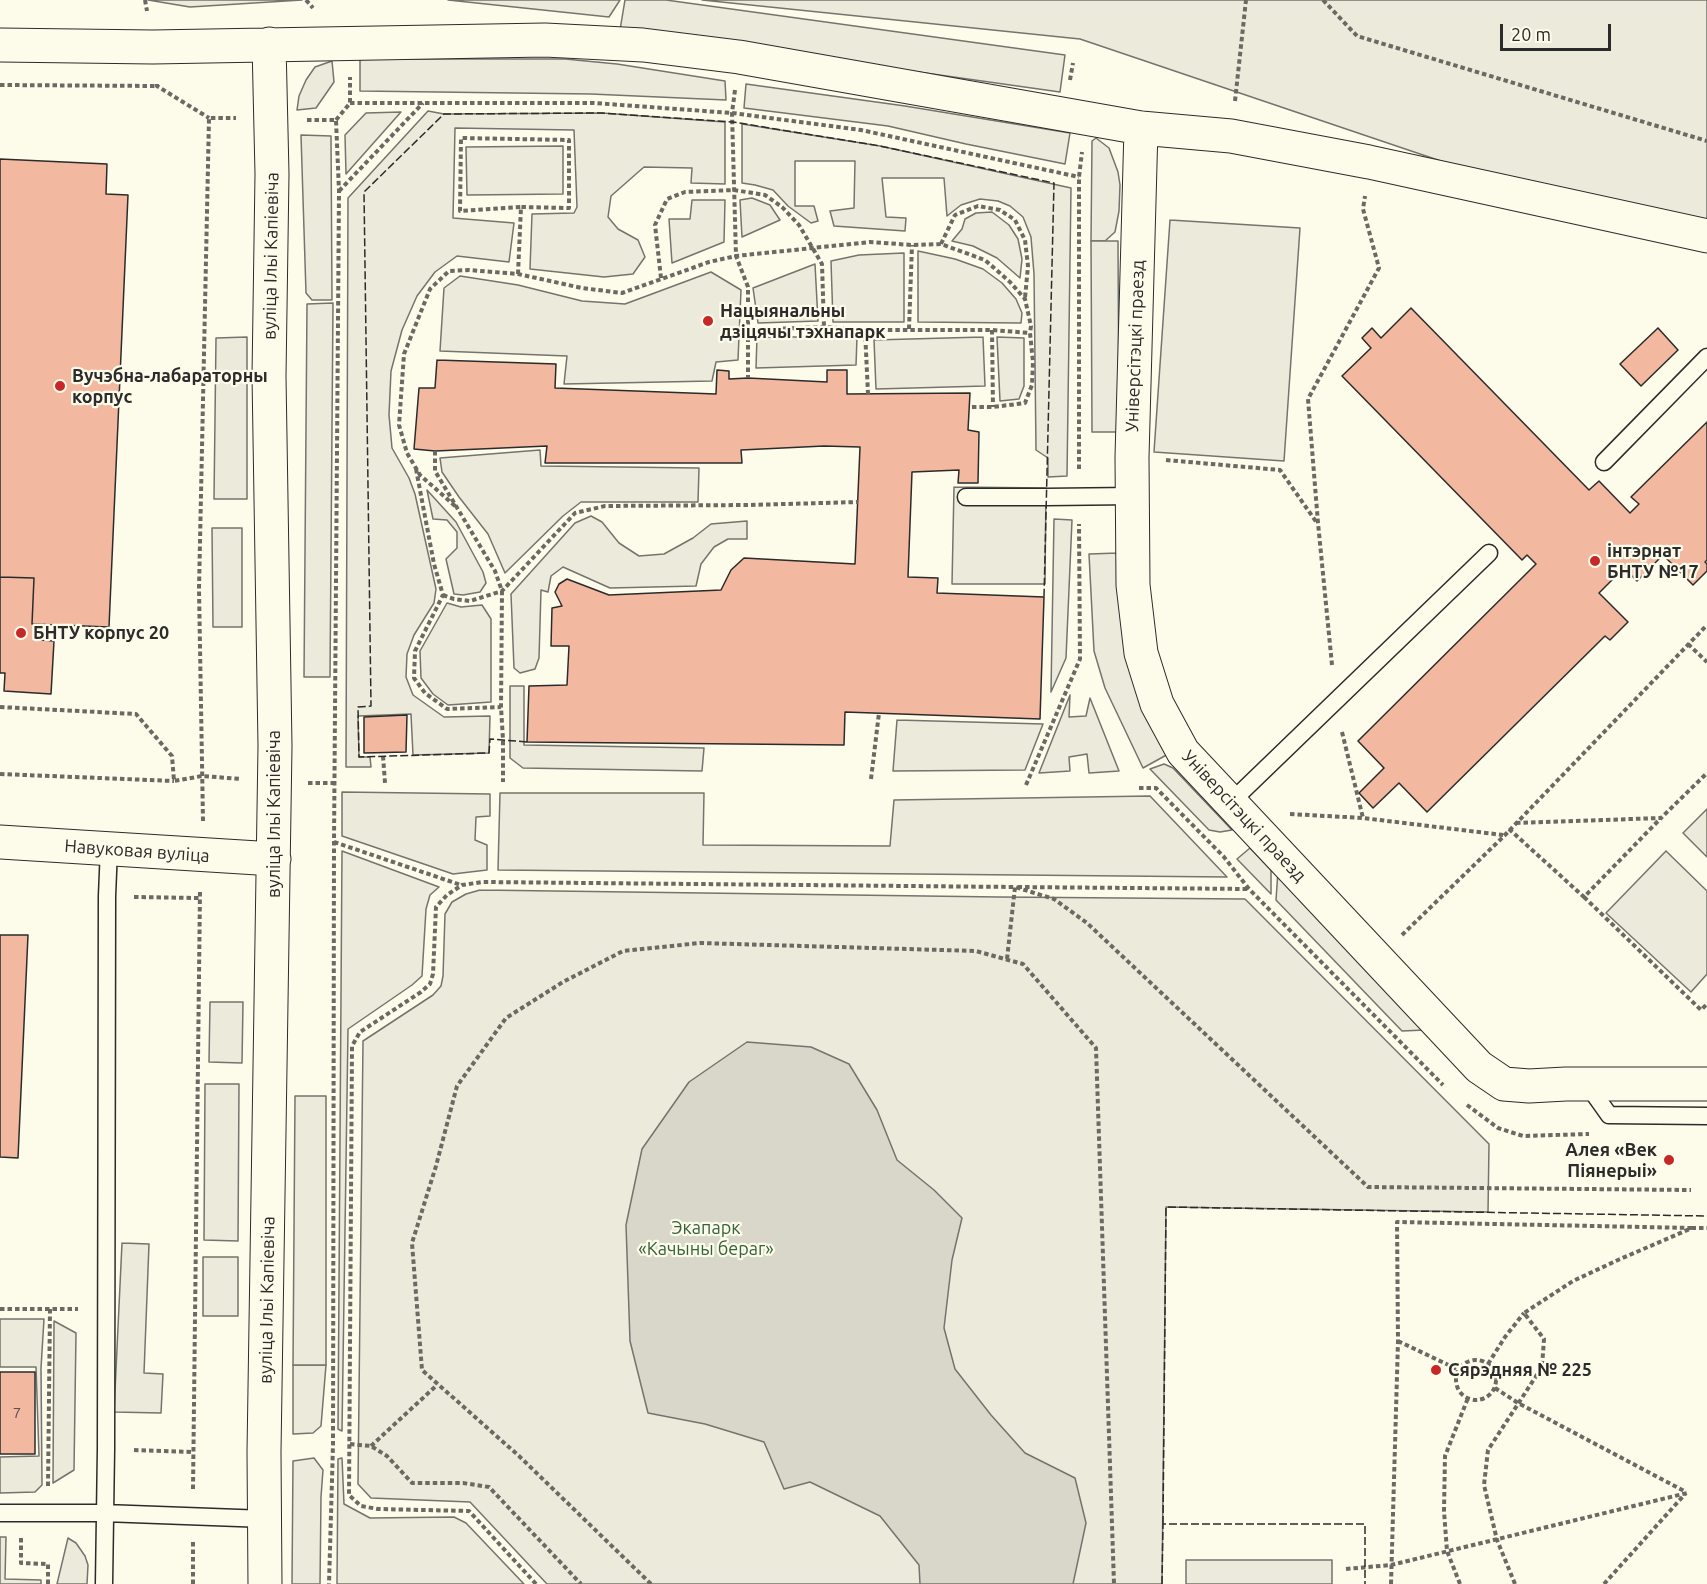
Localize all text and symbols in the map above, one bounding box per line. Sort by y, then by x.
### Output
scale bar [1503,12,1614,50]
text: 20 m [1511,24,1551,44]
street label: вуліца Ільі Капіевіча [259,172,283,340]
street label: Універсітэцкі праезд [1121,260,1149,432]
place label: Нацыянальны дзіцячы тэхнапарк [720,300,885,342]
marker: Нацыянальны дзіцячы тэхнапарк [701,314,715,328]
place label: Вучэбна-лабараторны корпус [72,365,268,407]
marker: Вучэбна-лабараторны корпус [53,379,67,393]
place label: інтэрнат БНТУ №17 [1607,540,1699,582]
marker: інтэрнат БНТУ №17 [1588,554,1602,568]
place label: БНТУ корпус 20 [33,622,169,644]
marker: БНТУ корпус 20 [14,626,28,640]
street label: вуліца Ільі Капіевіча [263,730,285,898]
street label: Універсітэцкі праезд [1177,746,1311,886]
street label: Навуковая вуліца [64,835,210,867]
place label: Алея «Век Піянерыі» [1565,1139,1657,1182]
marker: Алея «Век Піянерыі» [1662,1153,1676,1167]
street label: вуліца Ільі Капіевіча [255,1216,279,1384]
park label: Экапарк «Качыны бераг» [638,1217,774,1260]
place label: Сярэдняя № 225 [1448,1359,1592,1381]
marker: Сярэдняя № 225 [1429,1363,1443,1377]
house number: 7 [13,1404,21,1422]

